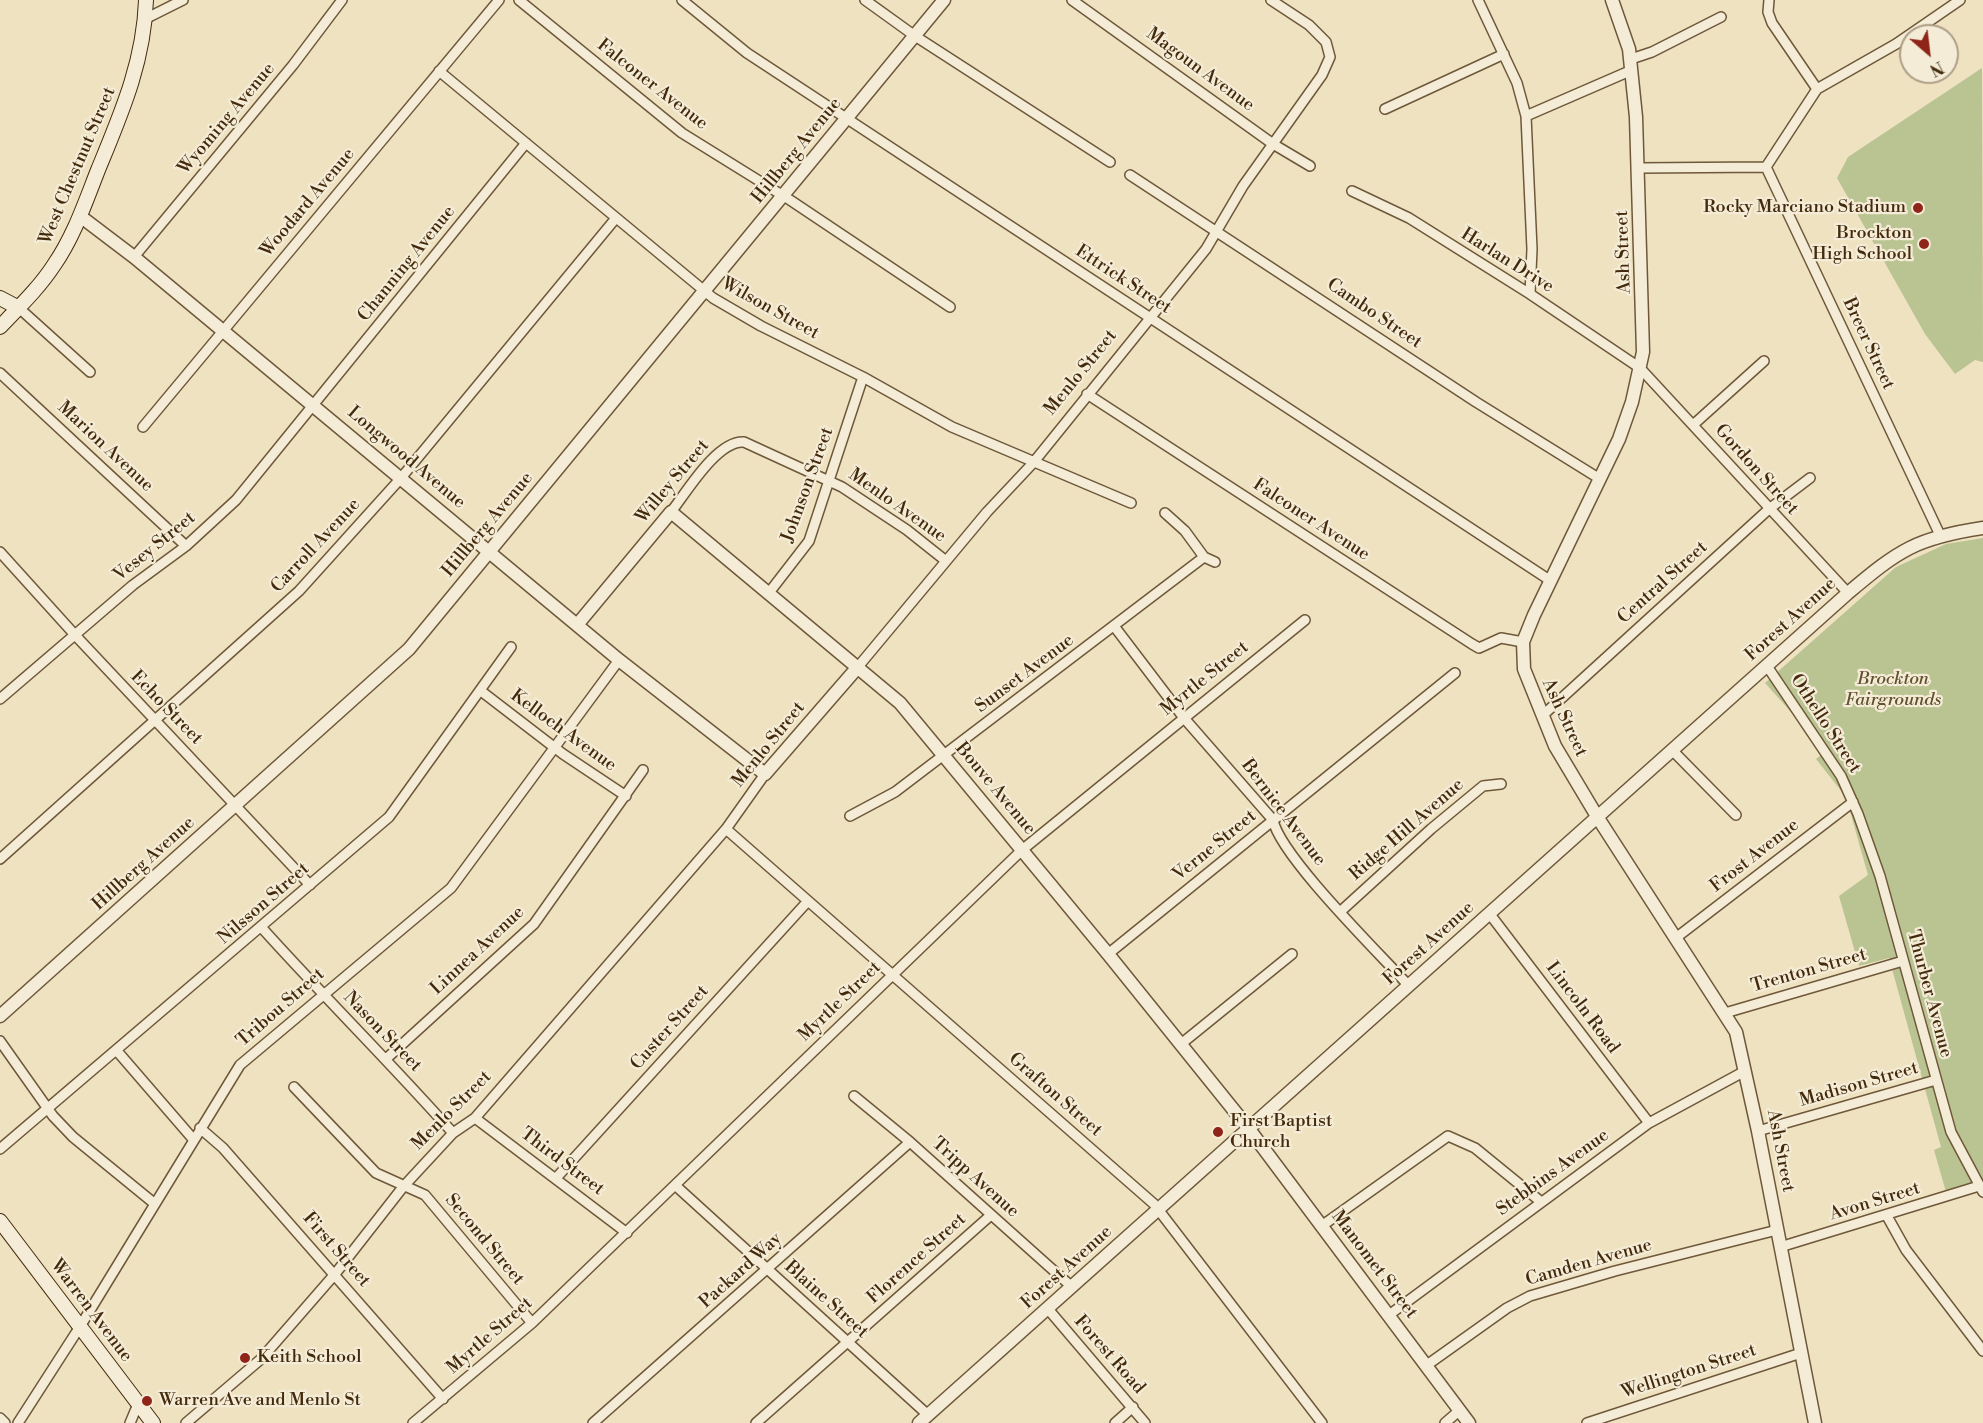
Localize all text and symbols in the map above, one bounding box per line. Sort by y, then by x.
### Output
street label: Magoun Avenue [1142,24,1258,116]
north arrow [1899,24,1959,84]
street label: Falconer Avenue [592,35,712,135]
text: N [1926,56,1947,80]
street label: Wyoming Avenue [174,59,280,179]
street label: West Chestnut Street [35,84,121,248]
street label: Hillberg Avenue [748,94,846,208]
street label: Woodard Avenue [256,144,360,262]
place label: Rocky Marciano Stadium [1703,197,1906,219]
marker: Rocky Marciano Stadium [1911,201,1925,215]
street label: Channing Avenue [354,202,460,326]
street label: Ash Street [1612,210,1636,294]
place label: Brockton High School [1812,223,1912,266]
street label: Harlan Drive [1456,224,1558,298]
marker: Brockton High School [1917,237,1931,251]
street label: Ettrick Street [1071,241,1175,319]
street label: Wilson Street [717,273,823,345]
street label: Cambo Street [1322,274,1426,354]
street label: Breer Street [1837,295,1899,393]
street label: Menlo Street [1040,326,1122,420]
street label: Marion Avenue [53,397,157,497]
street label: Longwood Avenue [342,402,470,514]
street label: Gordon Street [1710,420,1802,520]
street label: Johnson Street [777,425,839,545]
street label: Willey Street [632,436,714,528]
street label: Menlo Avenue [844,464,950,548]
street label: Hillberg Avenue [438,468,538,582]
street label: Falconer Avenue [1249,474,1373,566]
street label: Carroll Avenue [267,494,365,598]
street label: Vesey Street [110,508,200,586]
street label: Central Street [1614,537,1712,629]
street label: Forest Avenue [1741,574,1841,666]
street label: Sunset Avenue [971,630,1079,718]
street label: Myrtle Street [1157,637,1253,721]
street label: Echo Street [125,666,207,750]
park label: Brockton Fairgrounds [1845,669,1941,712]
street label: Othello Street [1785,670,1865,778]
street label: Ash Street [1537,676,1591,760]
street label: Kelloch Avenue [506,685,620,777]
street label: Menlo Street [728,698,810,792]
street label: Bouve Avenue [950,738,1040,840]
street label: Bernice Avenue [1236,756,1330,870]
street label: Ridge Hill Avenue [1345,774,1469,886]
street label: Verne Street [1169,806,1261,886]
street label: Hillberg Avenue [88,812,200,916]
street label: Frost Avenue [1706,815,1804,897]
street label: Nilsson Street [214,858,314,950]
street label: Forest Avenue [1379,898,1479,990]
street label: Linnea Avenue [427,902,529,1000]
street label: Thurber Avenue [1902,928,1956,1060]
street label: Trenton Street [1749,944,1869,998]
street label: Myrtle Street [794,957,886,1047]
street label: Lincoln Road [1540,958,1624,1058]
street label: Tribou Street [233,964,329,1052]
street label: Custer Street [626,981,714,1075]
street label: Nason Street [338,987,426,1077]
street label: Grafton Street [1004,1049,1106,1141]
street label: Madison Street [1797,1058,1921,1112]
street label: Menlo Street [408,1067,496,1155]
street label: Ash Street [1761,1108,1799,1194]
place label: First Baptist Church [1230,1111,1332,1154]
street label: Third Street [516,1123,608,1201]
marker: First Baptist Church [1211,1125,1225,1139]
street label: Stebbins Avenue [1493,1125,1613,1221]
street label: Tripp Avenue [927,1133,1023,1223]
street label: Avon Street [1827,1178,1923,1226]
street label: Second Street [440,1190,528,1290]
street label: Manomet Street [1326,1207,1422,1323]
street label: First Street [298,1208,374,1292]
street label: Florence Street [863,1209,971,1309]
street label: Forest Avenue [1017,1222,1117,1314]
street label: Packard Way [695,1228,787,1314]
street label: Camden Avenue [1523,1235,1655,1291]
street label: Warren Avenue [45,1255,137,1367]
street label: Blaine Street [780,1257,872,1343]
street label: Myrtle Street [443,1293,537,1379]
street label: Forest Road [1069,1311,1149,1399]
street label: Wellington Street [1619,1340,1759,1404]
place label: Keith School [257,1347,361,1369]
marker: Keith School [238,1351,252,1365]
place label: Warren Ave and Menlo St [159,1390,361,1412]
marker: Warren Ave and Menlo St [140,1394,154,1408]

